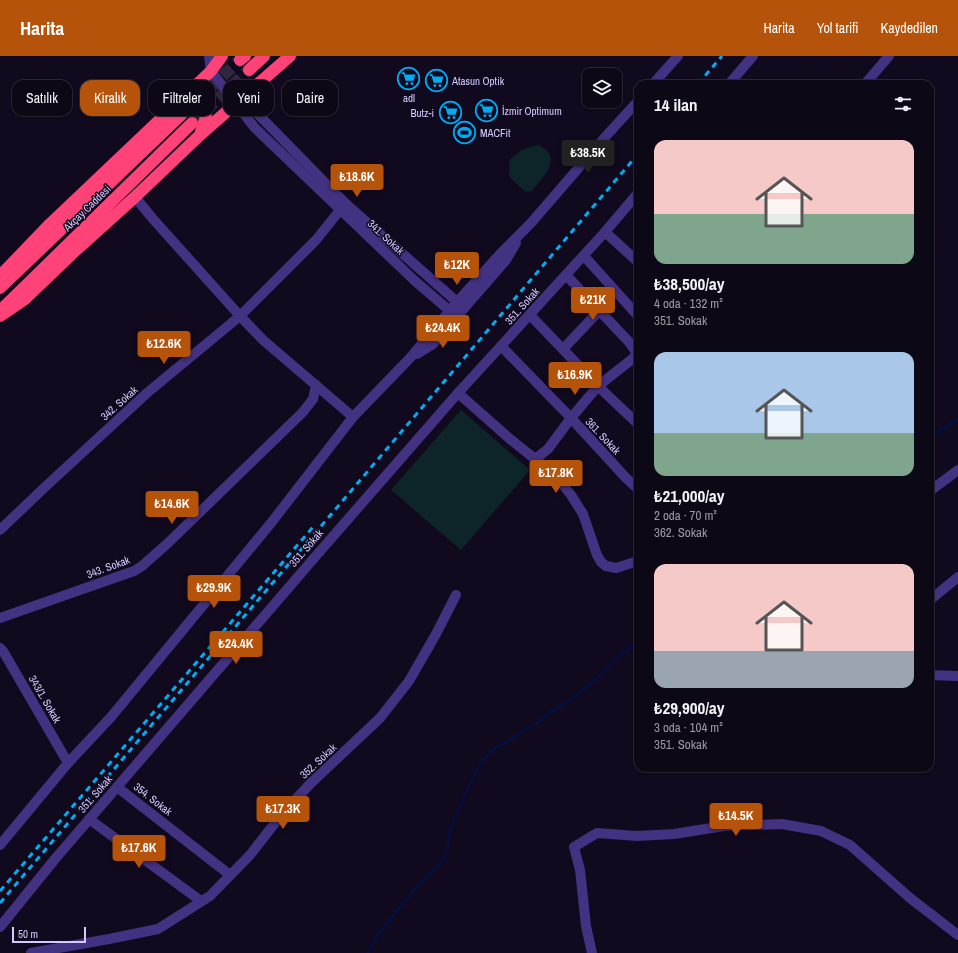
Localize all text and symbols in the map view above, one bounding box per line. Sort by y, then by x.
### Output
text: Harita [20,15,64,41]
text: Harita [763,19,795,37]
text: Yol tarifi [817,19,859,37]
text: Kaydedilen [881,19,938,37]
supermarket icon: adl [396,65,422,91]
supermarket icon: Atasun Optik [424,68,450,94]
map controls [582,68,622,108]
button: layers [582,68,622,108]
place label: Atasun Optik [451,74,505,88]
chip: Satılık [12,80,72,116]
chip: Kiralık [80,80,140,116]
chip: Filtreler [148,80,215,116]
chip: Yeni [223,80,274,116]
chip: Daire [282,80,338,116]
place label: adl [403,91,415,105]
text: 14 ilan [654,93,697,116]
icon: filters [892,93,914,115]
supermarket icon: İzmir Optimum [473,98,499,124]
supermarket icon: Butz-i [437,100,463,126]
place label: İzmir Optimum [502,104,562,118]
place label: Butz-i [410,106,434,120]
sports icon: MACFit [451,120,477,146]
place label: MACFit [480,126,511,140]
pin: ₺38.5K [555,140,621,174]
text: ₺38.5K [571,144,605,161]
pin: ₺18.6K [324,164,390,198]
icon: home [748,166,820,238]
text: ₺18.6K [340,168,374,185]
street label: Akçay Caddesi [60,182,114,235]
street label: 341. Sokak [365,216,408,258]
pin: ₺12K [433,252,481,286]
text: ₺12K [444,256,470,273]
text: ₺38,500/ay [654,272,725,295]
street label: 351. Sokak [502,284,543,327]
pin: ₺21K [569,287,617,321]
text: ₺21K [580,291,606,308]
text: 4 oda · 132 m² [654,295,723,312]
text: 351. Sokak [654,312,707,329]
pin: ₺24.4K [410,315,476,349]
text: ₺24.4K [426,319,460,336]
pin: ₺12.6K [131,331,197,365]
text: ₺12.6K [147,335,181,352]
pin: ₺16.9K [542,362,608,396]
text: ₺16.9K [558,366,592,383]
icon: home [748,378,820,450]
street label: 342. Sokak [98,382,141,423]
street label: 361. Sokak [582,415,624,458]
pin: ₺17.8K [523,460,589,494]
text: ₺17.8K [539,464,573,481]
text: ₺21,000/ay [654,484,725,507]
pin: ₺14.6K [139,491,205,525]
text: ₺14.6K [155,495,189,512]
text: 2 oda · 70 m² [654,507,717,524]
text: 362. Sokak [654,524,707,541]
street label: 351. Sokak [286,526,326,570]
street label: 343. Sokak [84,553,132,581]
pin: ₺29.9K [181,575,247,609]
text: ₺29.9K [197,579,231,596]
icon: home [748,590,820,662]
pin: ₺24.4K [203,631,269,665]
text: ₺24.4K [219,635,253,652]
street label: 343/1. Sokak [26,673,64,726]
text: ₺29,900/ay [654,696,725,719]
text: 3 oda · 104 m² [654,719,723,736]
text: 351. Sokak [654,736,707,753]
street label: 352. Sokak [297,740,340,782]
street label: 351. Sokak [75,772,115,816]
street label: 354. Sokak [131,780,175,819]
pin: ₺17.3K [250,796,316,830]
text: ₺17.3K [266,800,300,817]
pin: ₺14.5K [703,803,769,837]
text: ₺14.5K [719,807,753,824]
pin: ₺17.6K [106,835,172,869]
text: ₺17.6K [122,839,156,856]
scale bar [12,925,86,944]
text: 50 m [18,927,38,941]

